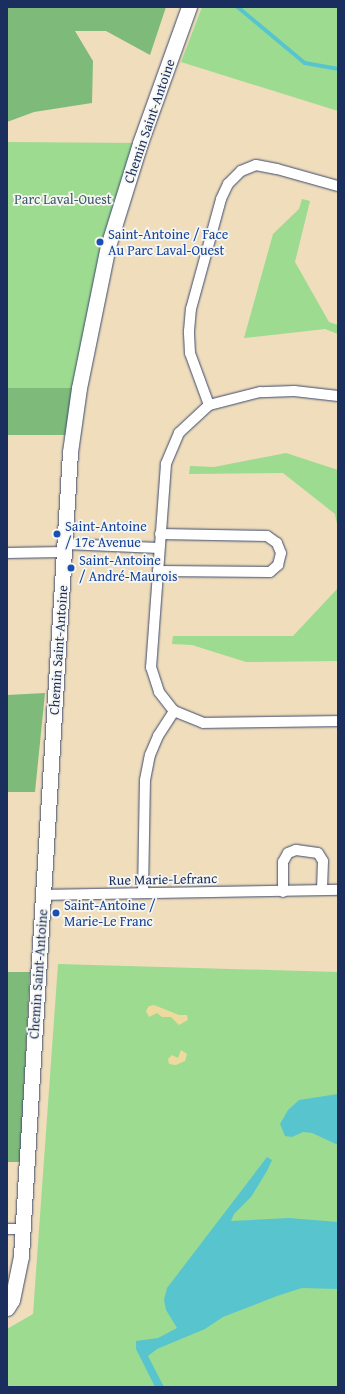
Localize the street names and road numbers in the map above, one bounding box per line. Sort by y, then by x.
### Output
street label: Chemin Saint-Antoine [120,57,178,185]
street label: Chemin Saint-Antoine [45,585,71,715]
street label: Rue Marie-Lefranc [109,870,217,888]
street label: Chemin Saint-Antoine [25,909,51,1039]

